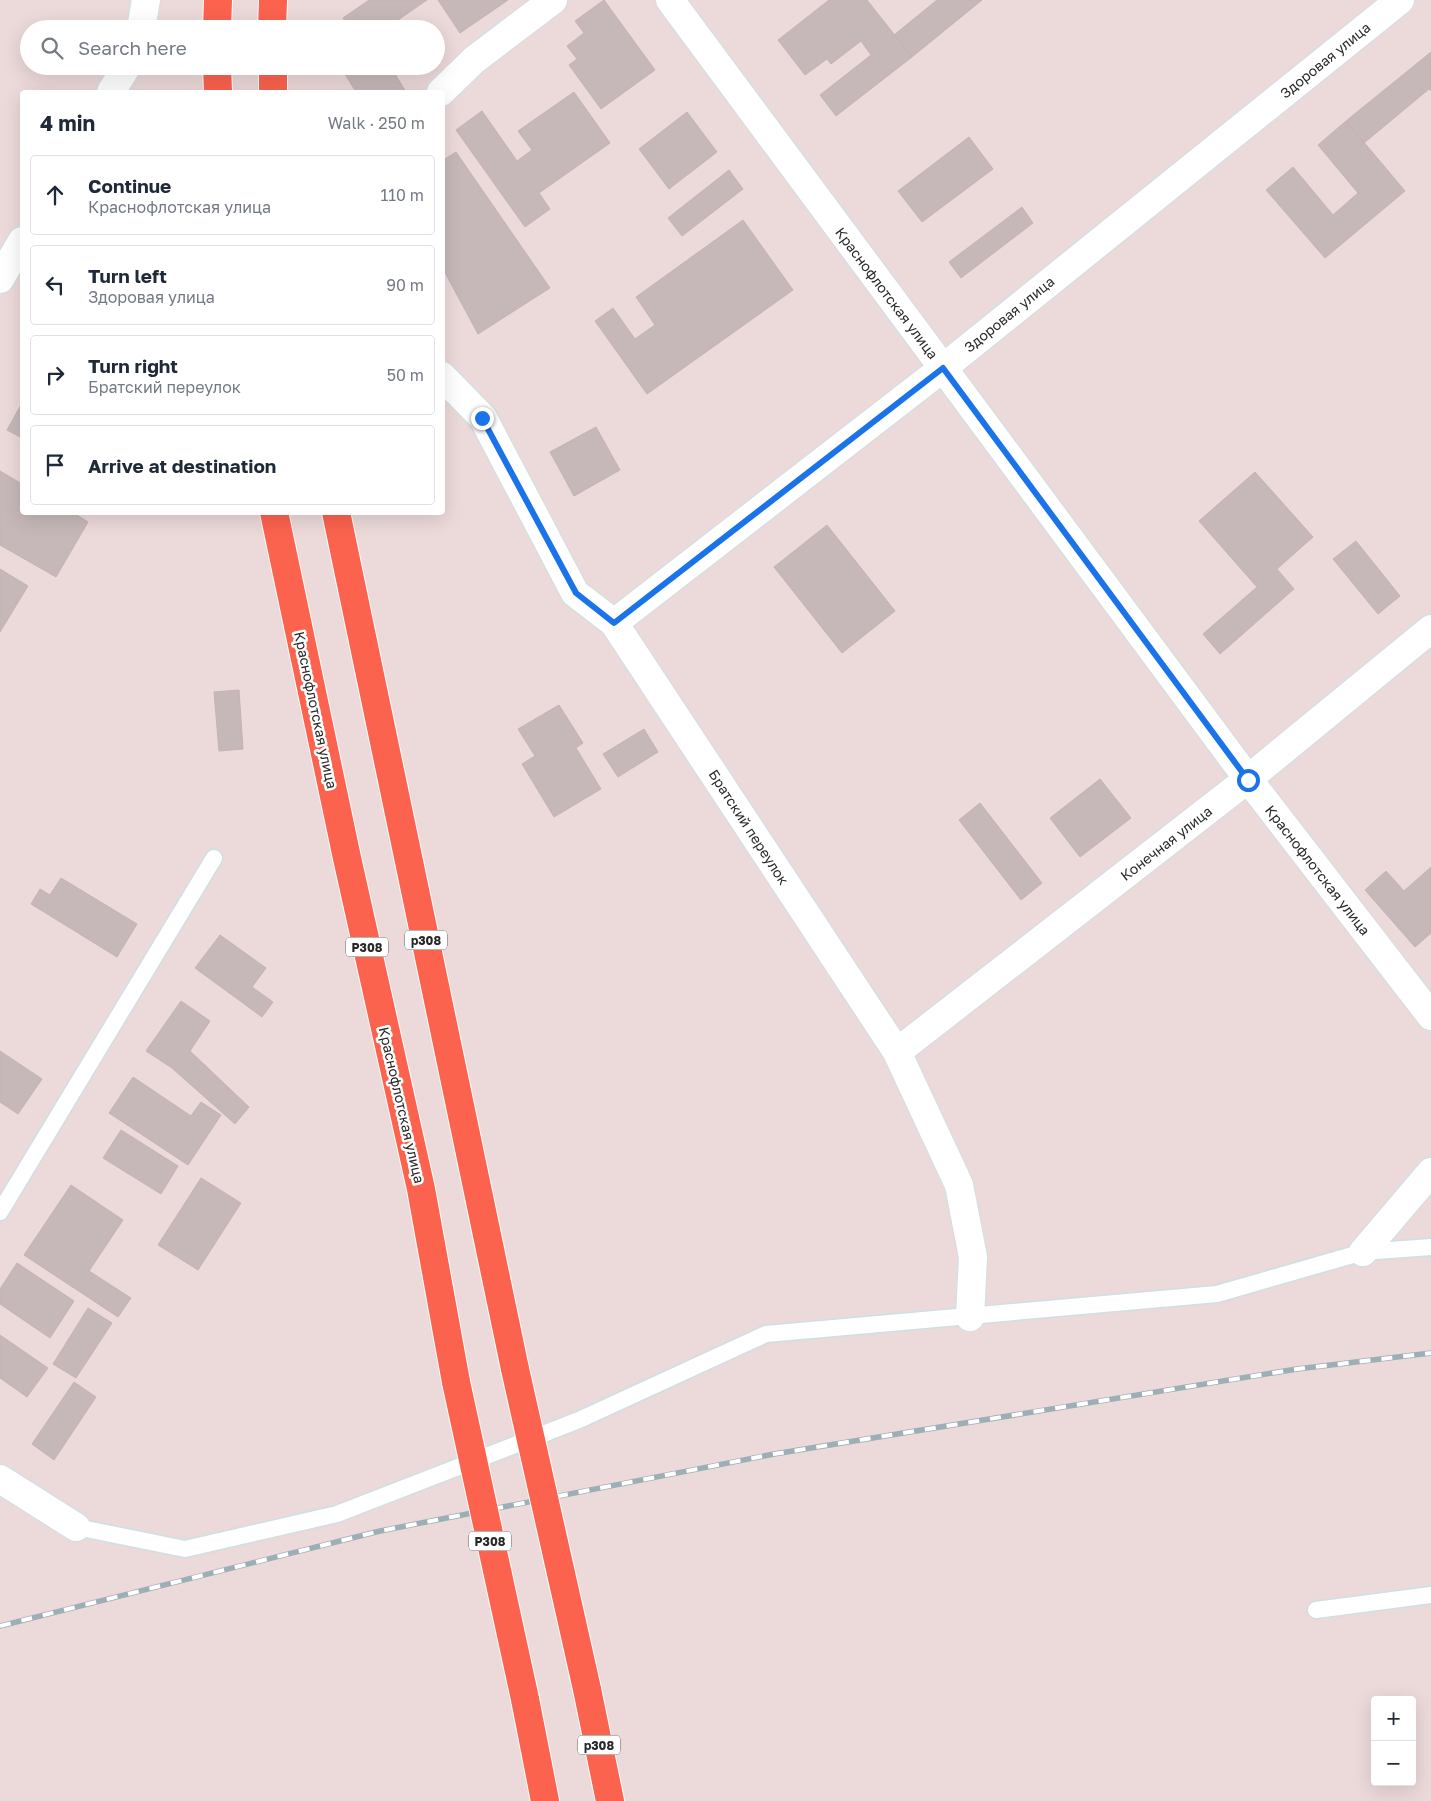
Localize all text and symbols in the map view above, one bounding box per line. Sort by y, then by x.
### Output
street label: Здоровая улица [1277,18,1373,102]
search box [20,20,445,75]
icon: search [38,34,66,62]
text: Search here [78,36,187,59]
text: 4 min [40,110,95,136]
text: Walk · 250 m [328,113,425,133]
text: Continue [88,174,171,197]
icon: ahead [41,181,69,209]
text: 110 m [380,185,424,205]
text: Краснофлотская улица [88,197,271,217]
street label: Краснофлотская улица [832,224,942,362]
text: Turn left [88,264,167,287]
icon: left [41,271,69,299]
street label: Здоровая улица [961,272,1057,356]
text: 90 m [386,275,424,295]
text: Здоровая улица [88,287,215,307]
text: Turn right [88,354,178,377]
icon: right [41,361,69,389]
text: 50 m [387,365,424,385]
text: Братский переулок [88,377,241,397]
route end [471,407,494,430]
icon: arrive [41,451,69,479]
text: Arrive at destination [88,454,276,477]
street label: Краснофлотская улица [291,630,341,790]
street label: Братский переулок [705,766,793,888]
route start [1237,769,1260,792]
street label: Конечная улица [1117,802,1215,884]
street label: Краснофлотская улица [1262,802,1374,938]
road number: p308 [405,930,447,950]
road number: P308 [346,938,388,956]
street label: Краснофлотская улица [376,1025,428,1185]
road number: P308 [469,1532,511,1550]
map controls [1371,1696,1416,1786]
button: + [1371,1696,1416,1741]
road number: p308 [578,1736,620,1754]
button: − [1371,1741,1416,1786]

